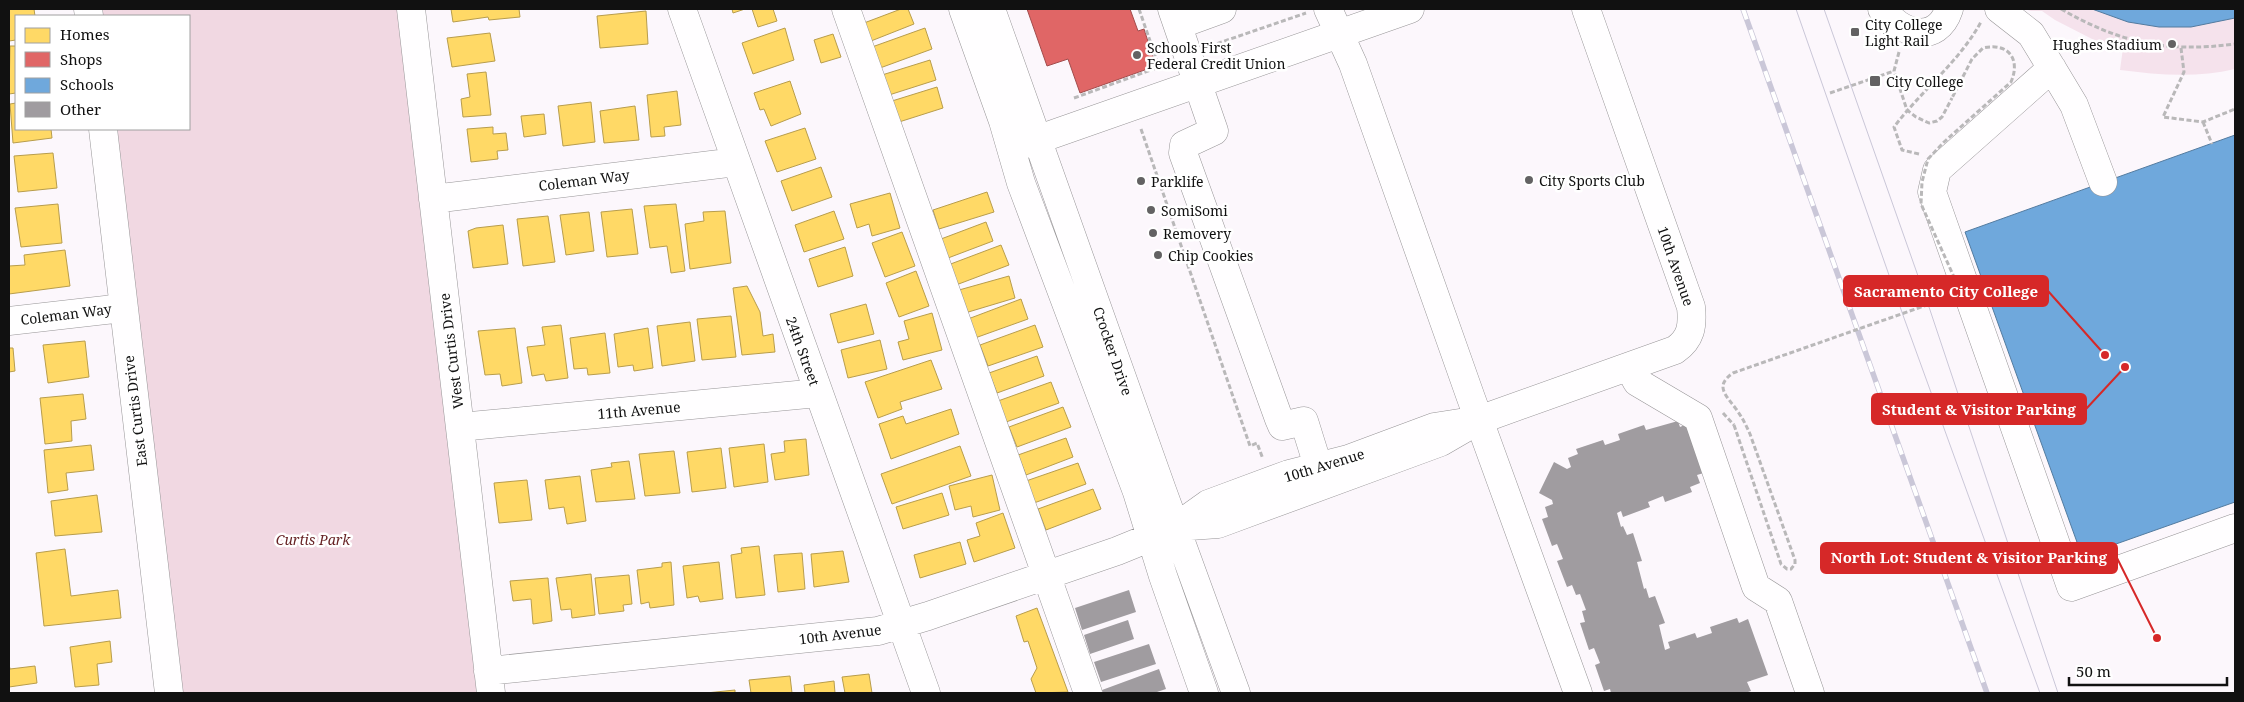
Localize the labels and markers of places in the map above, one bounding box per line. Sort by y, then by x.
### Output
place label: City College Light Rail [1865,15,1942,50]
marker: City College Light Rail [1849,26,1861,38]
place label: Hughes Stadium [2053,35,2162,54]
place label: Schools First Federal Credit Union [1147,38,1285,73]
marker: Hughes Stadium [2166,38,2178,50]
marker: Schools First Federal Credit Union [1131,49,1143,61]
place label: City College [1886,72,1963,91]
marker: City College [1868,74,1882,88]
place label: City Sports Club [1539,171,1645,190]
place label: Parklife [1151,172,1204,191]
marker: City Sports Club [1523,174,1535,186]
marker: Parklife [1135,175,1147,187]
place label: SomiSomi [1161,201,1228,220]
marker: SomiSomi [1145,204,1157,216]
place label: Removery [1163,224,1231,243]
marker: Removery [1147,227,1159,239]
place label: Chip Cookies [1168,246,1253,265]
marker: Chip Cookies [1152,249,1164,261]
callout: Sacramento City College [1844,276,2048,306]
callout: Student & Visitor Parking [1872,394,2086,424]
callout: North Lot: Student & Visitor Parking [1821,543,2117,573]

